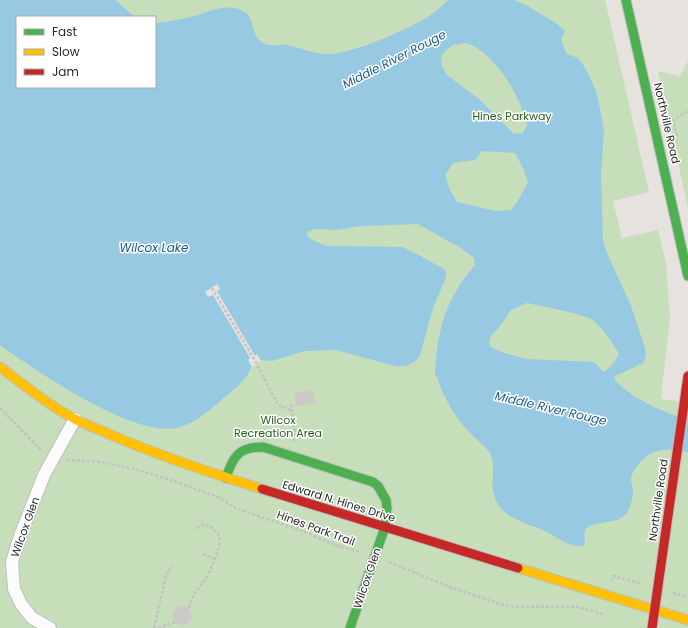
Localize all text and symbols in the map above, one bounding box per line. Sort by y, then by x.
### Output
legend [16,16,156,88]
text: Fast [52,23,77,40]
water label: Middle River Rouge [339,25,449,92]
text: Slow [52,43,80,60]
text: Jam [52,63,79,80]
street label: Northville Road [650,81,684,165]
park label: Hines Parkway [472,108,552,124]
water label: Wilcox Lake [120,239,189,256]
water label: Middle River Rouge [493,387,609,429]
park label: Wilcox Recreation Area [234,412,322,441]
street label: Northville Road [644,458,672,542]
street label: Edward N. Hines Drive [281,476,398,526]
street label: Wilcox Glen [7,495,43,559]
street label: Hines Park Trail [275,506,357,550]
street label: Wilcox Glen [349,546,385,610]

